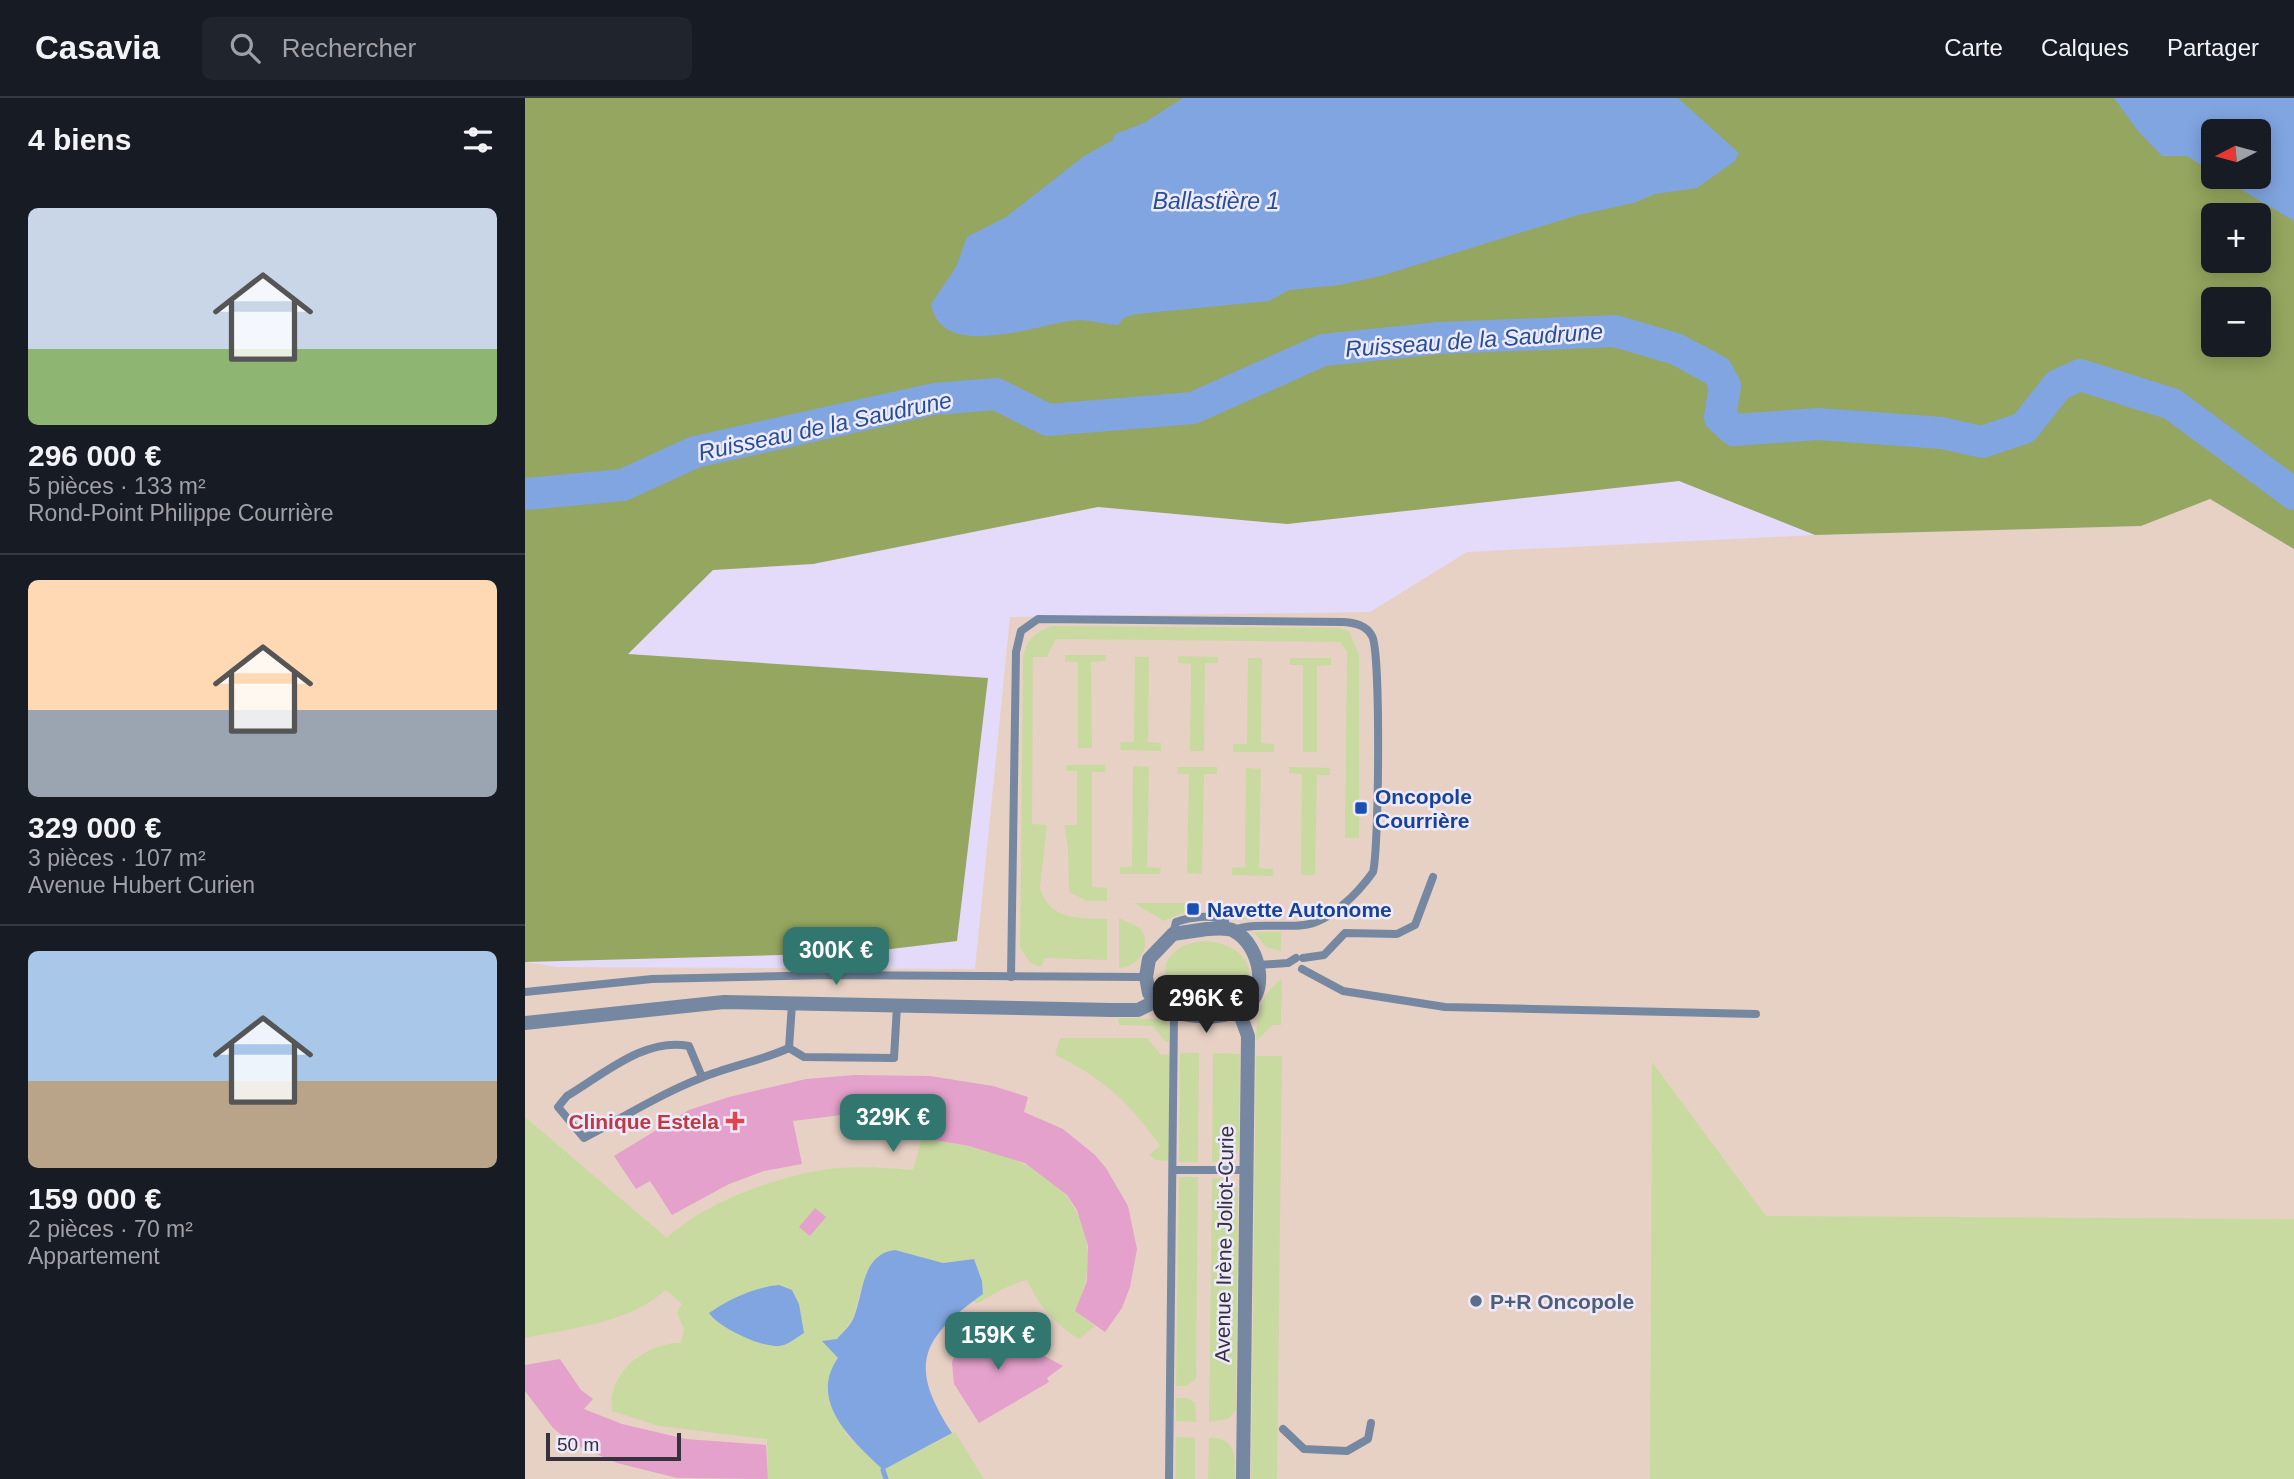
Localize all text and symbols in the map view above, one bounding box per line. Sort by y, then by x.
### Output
search box [202,17,692,80]
text: Casavia [35,29,160,66]
icon: search [226,29,264,67]
text: Rechercher [282,33,416,63]
text: Carte [1944,34,2003,61]
text: Calques [2041,34,2129,61]
text: Partager [2167,34,2259,61]
north arrow [2201,119,2271,189]
map controls [2201,119,2271,357]
icon: filters [459,121,497,159]
text: 4 biens [28,123,131,156]
water label: Ballastière 1 [1153,188,1279,214]
button: + [2201,203,2271,273]
icon: home [200,254,326,380]
button: − [2201,287,2271,357]
water label: Ruisseau de la Saudrune [1344,318,1604,362]
water label: Ruisseau de la Saudrune [696,386,954,466]
text: 296 000 € [28,439,161,472]
text: 5 pièces · 133 m² [28,473,206,499]
text: Rond-Point Philippe Courrière [28,500,334,526]
icon: home [200,626,326,752]
place label: Oncopole Courrière [1375,785,1472,832]
marker: Oncopole Courrière [1353,800,1369,816]
text: 329 000 € [28,811,161,844]
text: 3 pièces · 107 m² [28,845,206,871]
text: Avenue Hubert Curien [28,872,255,898]
place label: Navette Autonome [1207,898,1392,921]
marker: Navette Autonome [1185,901,1201,917]
pin: 300K € [779,928,893,987]
text: 300K € [799,937,873,963]
pin: 296K € [1149,976,1263,1035]
text: 296K € [1169,985,1243,1011]
icon: home [200,997,326,1123]
pin: 329K € [836,1094,950,1154]
text: 329K € [856,1104,930,1130]
place label: Clinique Estela [568,1110,719,1133]
marker: Clinique Estela [725,1111,745,1131]
street label: Avenue Irène Joliot-Curie [1210,1126,1238,1362]
text: 159 000 € [28,1182,161,1215]
text: 2 pièces · 70 m² [28,1216,193,1242]
text: Appartement [28,1243,160,1269]
place label: P+R Oncopole [1490,1290,1634,1313]
marker: P+R Oncopole [1468,1293,1484,1309]
pin: 159K € [941,1312,1055,1372]
text: 159K € [961,1322,1035,1348]
scale bar [546,1430,681,1462]
text: 50 m [557,1434,599,1455]

